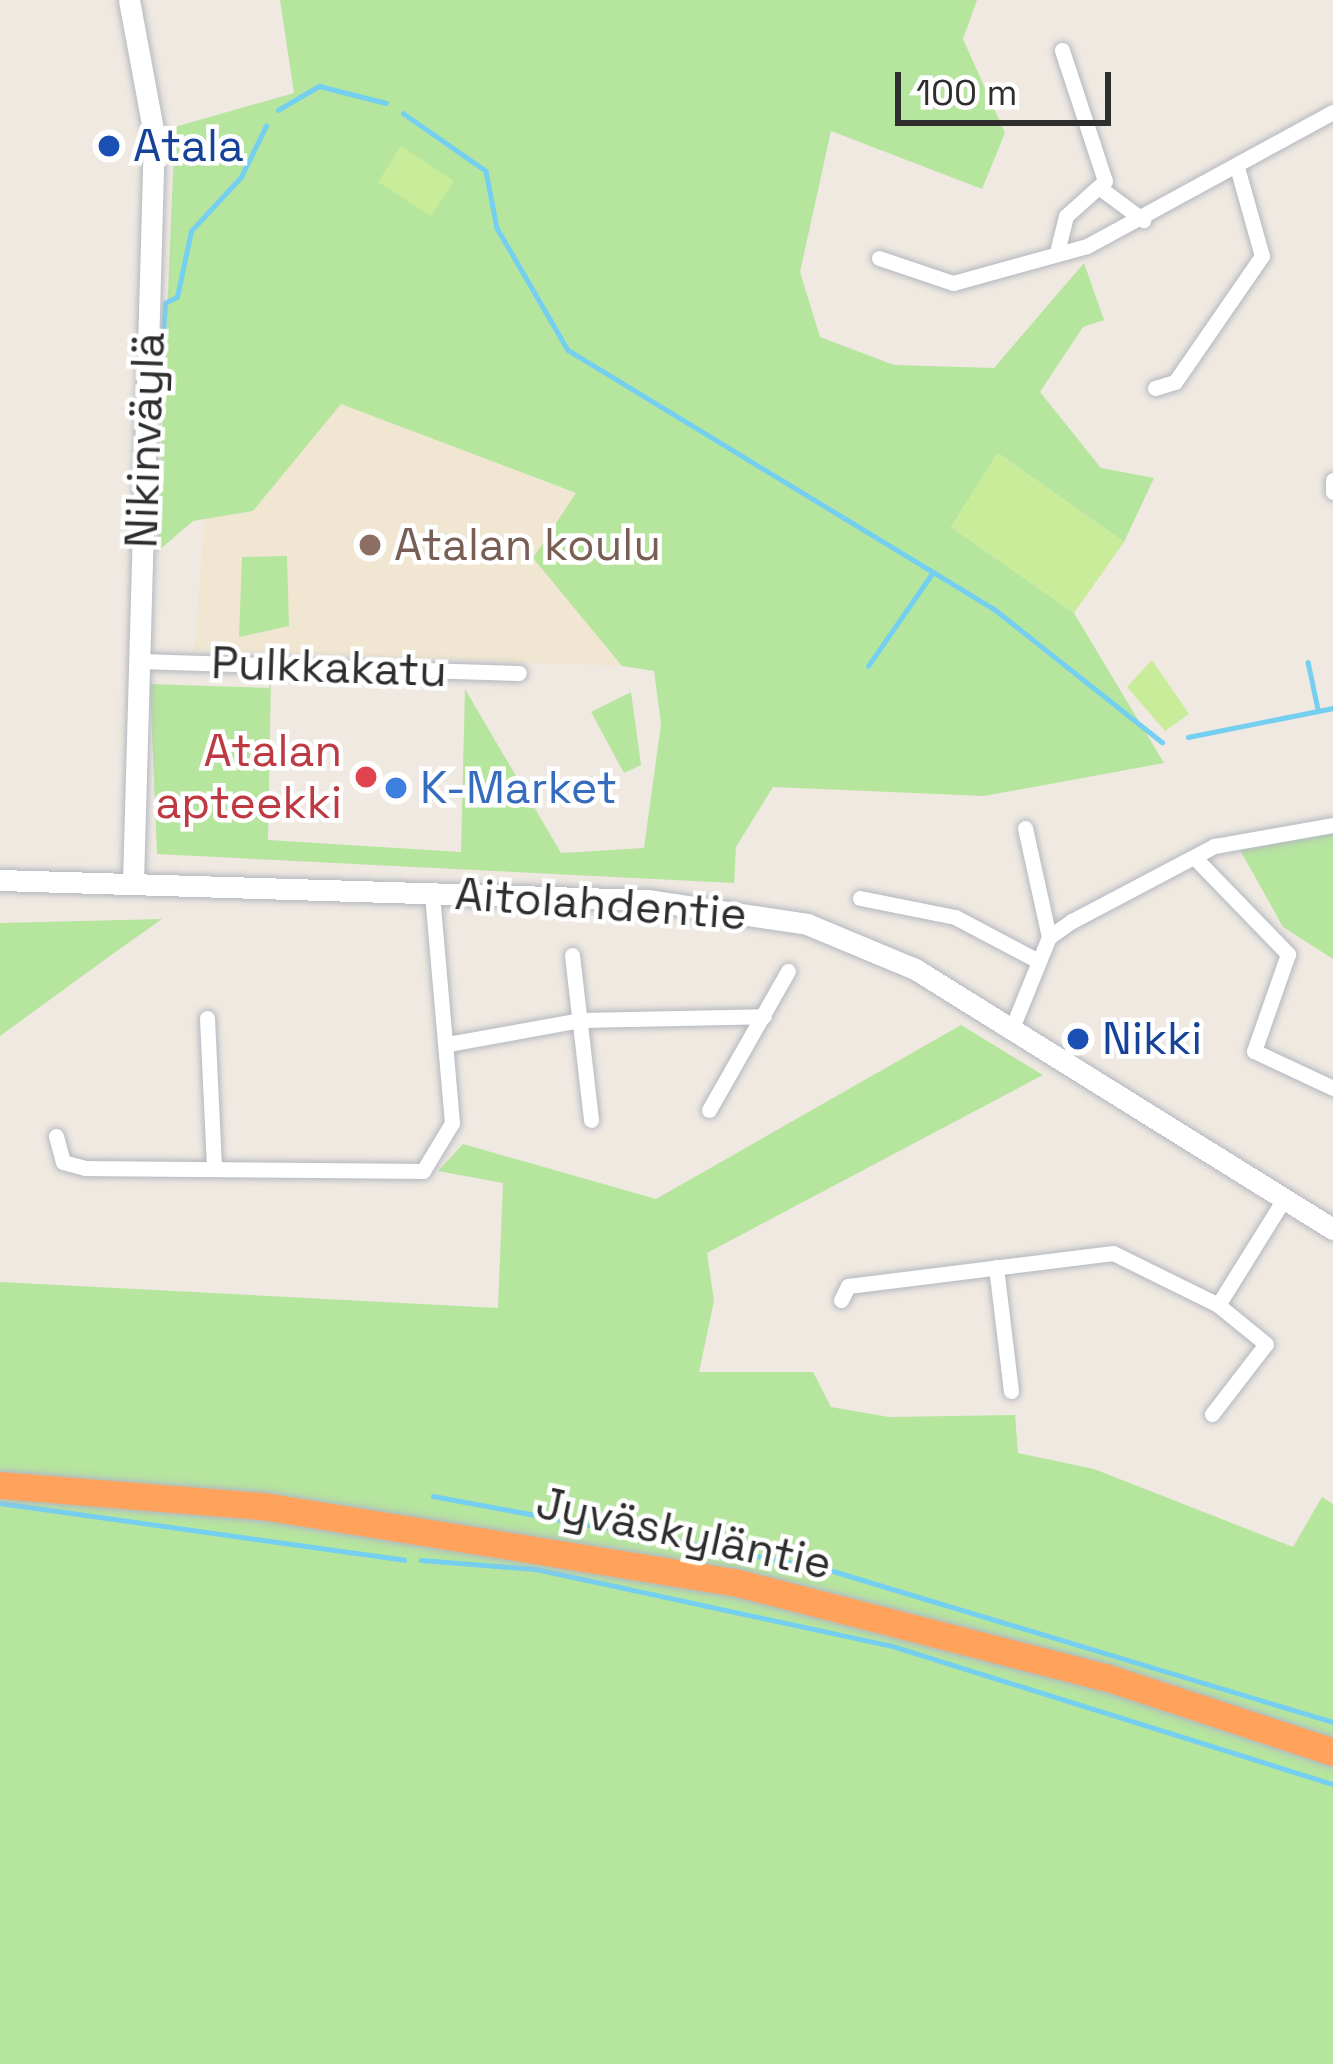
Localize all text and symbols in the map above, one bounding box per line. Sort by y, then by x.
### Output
scale bar [901,48,1117,122]
text: 100 m [916,70,1017,116]
place label: Atala [133,119,244,173]
marker: Atala [96,133,122,159]
street label: Nikinväylä [114,331,176,549]
place label: Atalan koulu [394,518,661,572]
marker: Atalan koulu [357,532,383,558]
street label: Pulkkakatu [210,636,448,698]
place label: Atalan apteekki [155,724,342,830]
place label: K-Market [420,761,617,815]
marker: Atalan apteekki [353,764,379,790]
marker: K-Market [383,775,409,801]
street label: Aitolahdentie [453,867,749,941]
place label: Nikki [1102,1012,1202,1066]
marker: Nikki [1065,1026,1091,1052]
street label: Jyväskyläntie [532,1475,836,1591]

